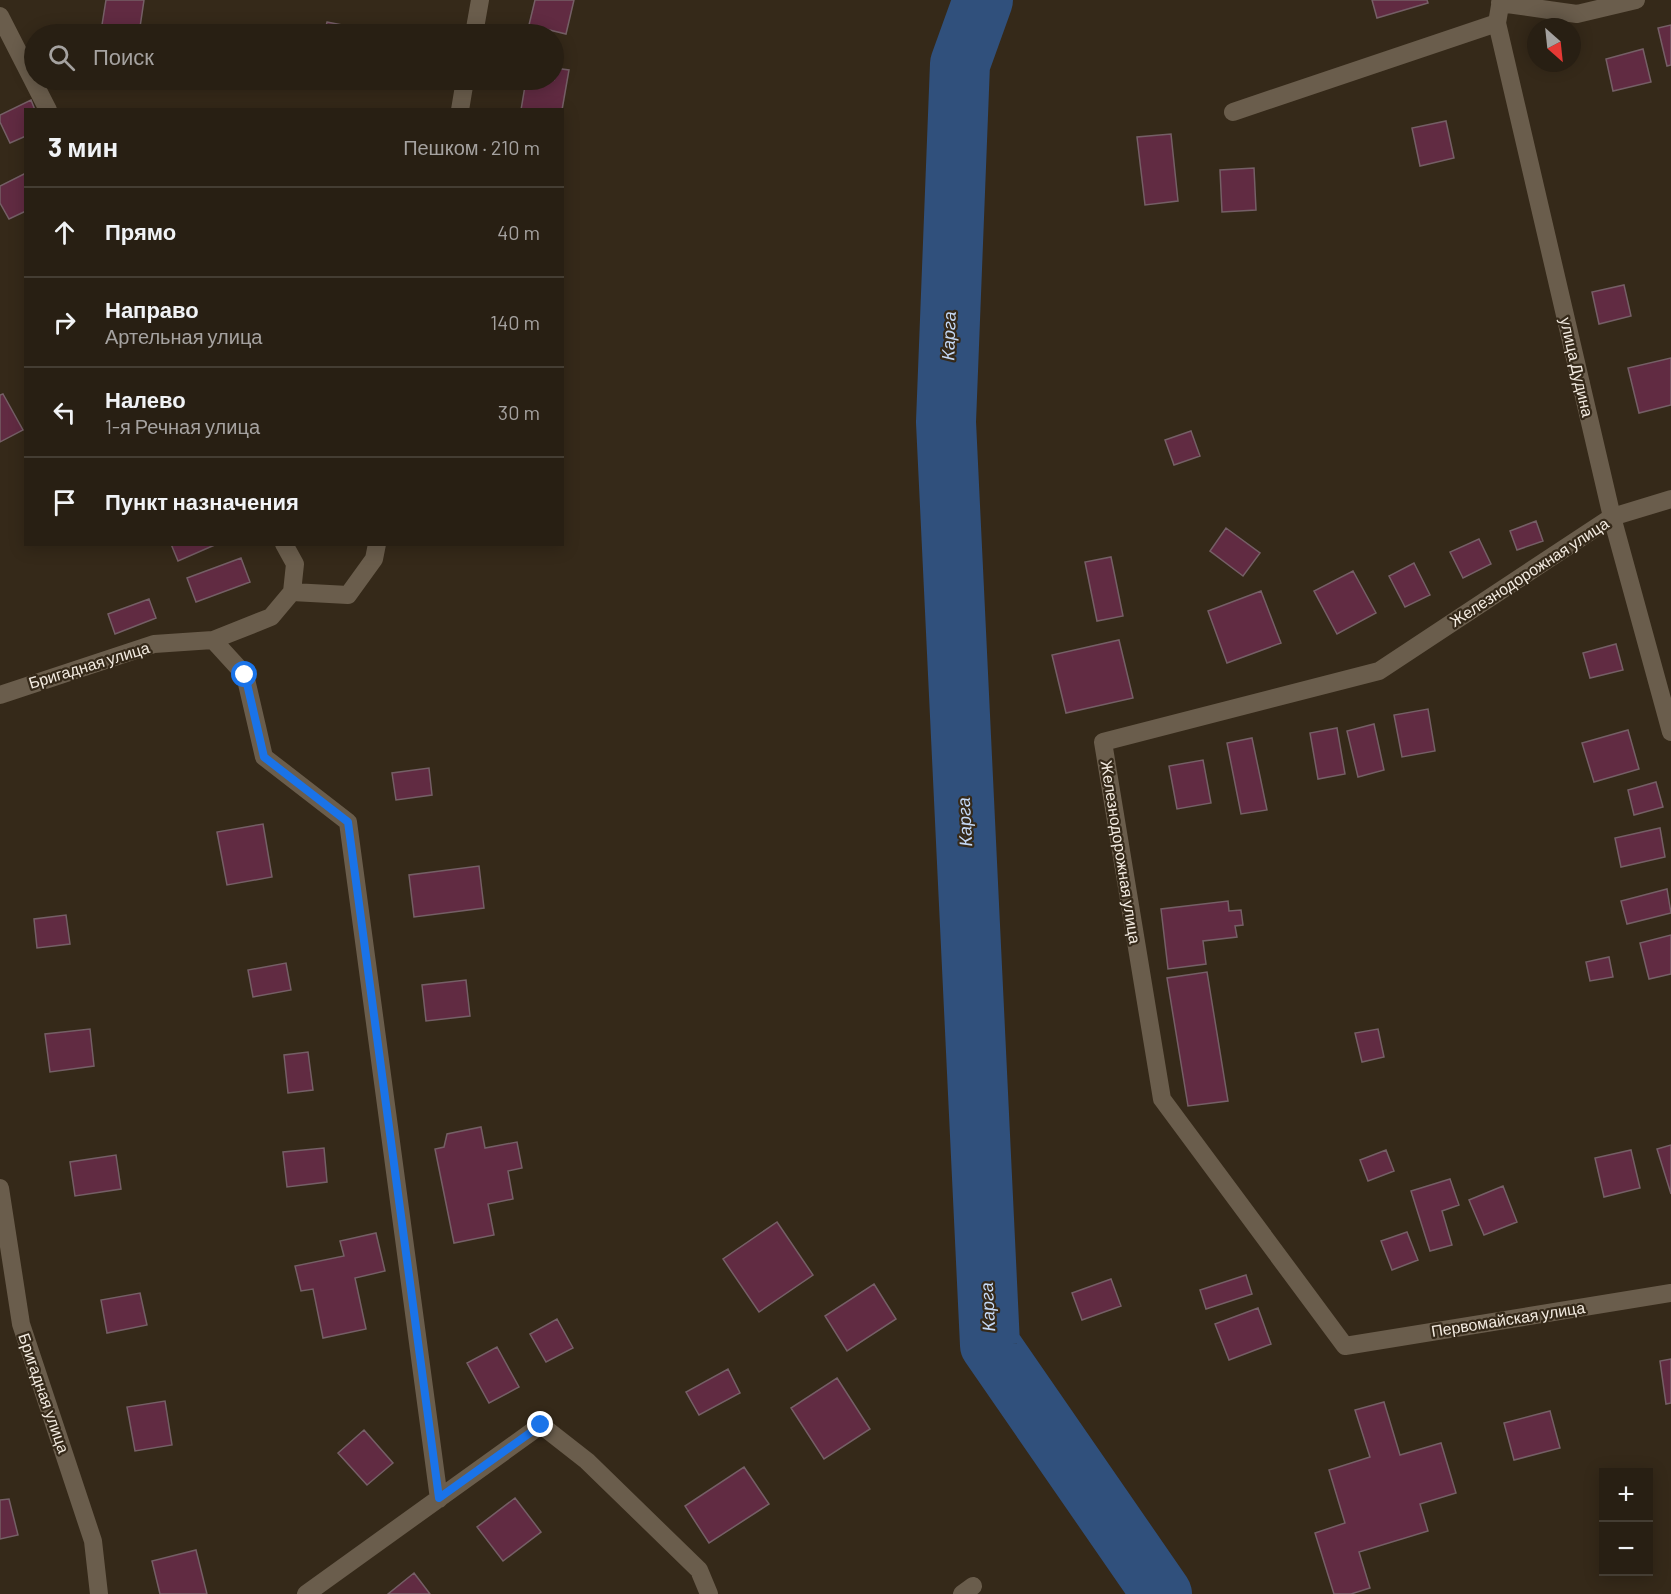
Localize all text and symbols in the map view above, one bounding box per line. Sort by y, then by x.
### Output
north arrow [1527,18,1581,72]
search box [24,24,564,90]
icon: search [45,41,78,74]
text: Поиск [93,43,154,69]
text: 3 мин [48,131,118,162]
text: Пешком · 210 m [403,135,540,159]
icon: ahead [48,216,81,249]
text: Прямо [105,218,176,244]
text: 40 m [497,220,540,244]
text: Направо [105,296,199,322]
icon: right [48,306,81,339]
text: 140 m [490,310,540,334]
water label: Карга [936,311,960,361]
street label: улица Дудина [1557,315,1598,419]
text: Артельная улица [105,324,263,348]
text: Налево [105,386,186,412]
icon: left [48,396,81,429]
text: 30 m [498,400,540,424]
text: 1-я Речная улица [105,414,260,438]
icon: arrive [48,486,81,519]
text: Пункт назначения [105,488,299,514]
street label: Железнодорожная улица [1446,513,1612,630]
street label: Бригадная улица [26,637,152,692]
route start [231,661,257,687]
street label: Железнодорожная улица [1098,759,1145,945]
water label: Карга [952,797,976,847]
water label: Карга [975,1282,999,1332]
street label: Первомайская улица [1430,1297,1586,1340]
street label: Бригадная улица [15,1330,74,1455]
route end [527,1411,553,1437]
map controls [1599,1468,1653,1576]
button: + [1599,1468,1653,1522]
button: − [1599,1522,1653,1576]

